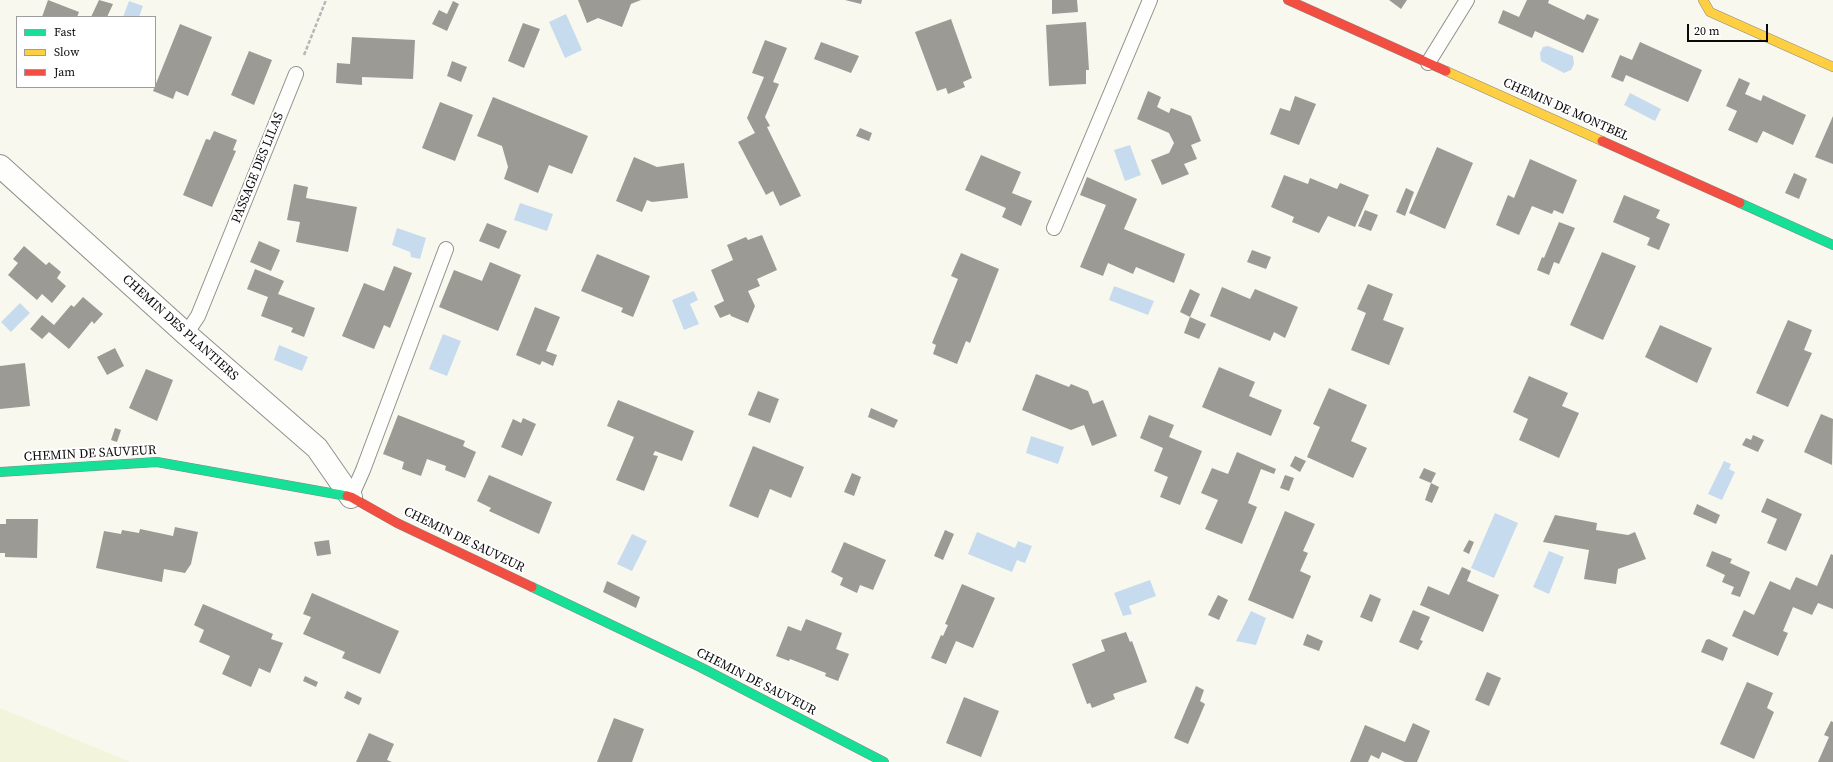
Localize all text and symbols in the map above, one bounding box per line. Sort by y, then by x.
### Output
legend [16,16,156,88]
scale bar [1689,16,1770,42]
text: 20 m [1694,23,1720,39]
text: Fast [54,24,76,40]
text: Slow [54,44,79,60]
text: Jam [54,64,75,80]
street label: CHEMIN DE MONTBEL [1501,75,1631,145]
street label: PASSAGE DES LILAS [229,110,287,226]
street label: CHEMIN DES PLANTIERS [119,272,241,384]
street label: CHEMIN DE SAUVEUR [23,443,157,465]
street label: CHEMIN DE SAUVEUR [401,504,527,576]
street label: CHEMIN DE SAUVEUR [693,645,819,719]

